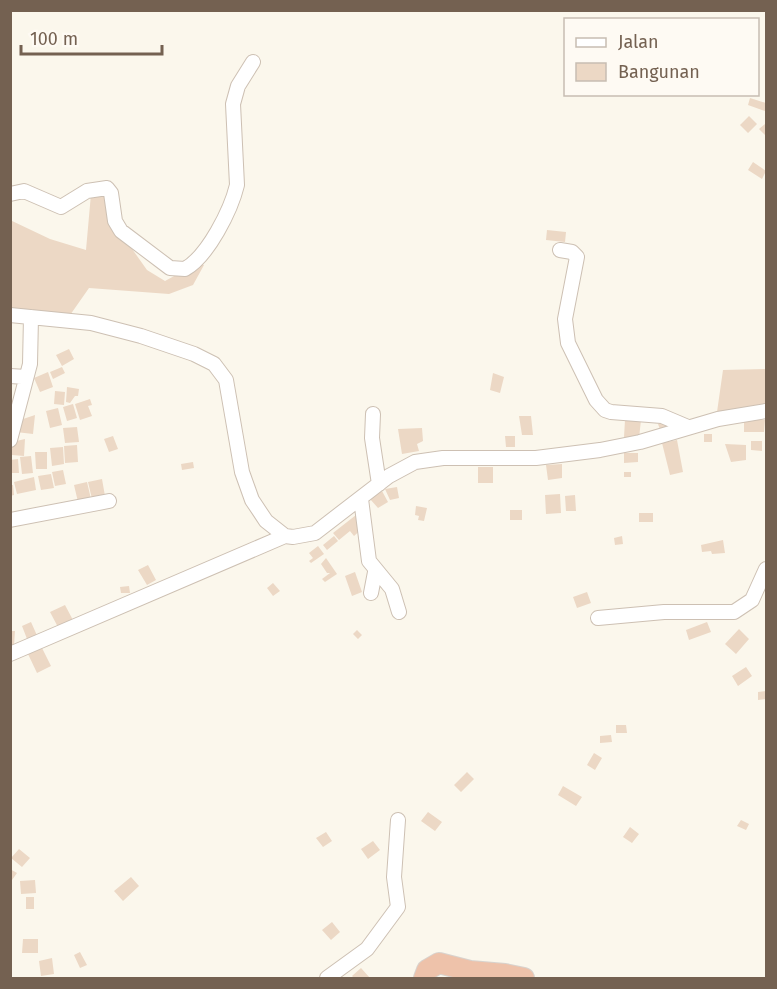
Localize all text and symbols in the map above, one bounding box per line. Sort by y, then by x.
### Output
scale bar [21,18,162,56]
legend [564,18,759,96]
text: 100 m [30,28,78,50]
text: Jalan [618,31,659,53]
text: Bangunan [618,61,700,83]

